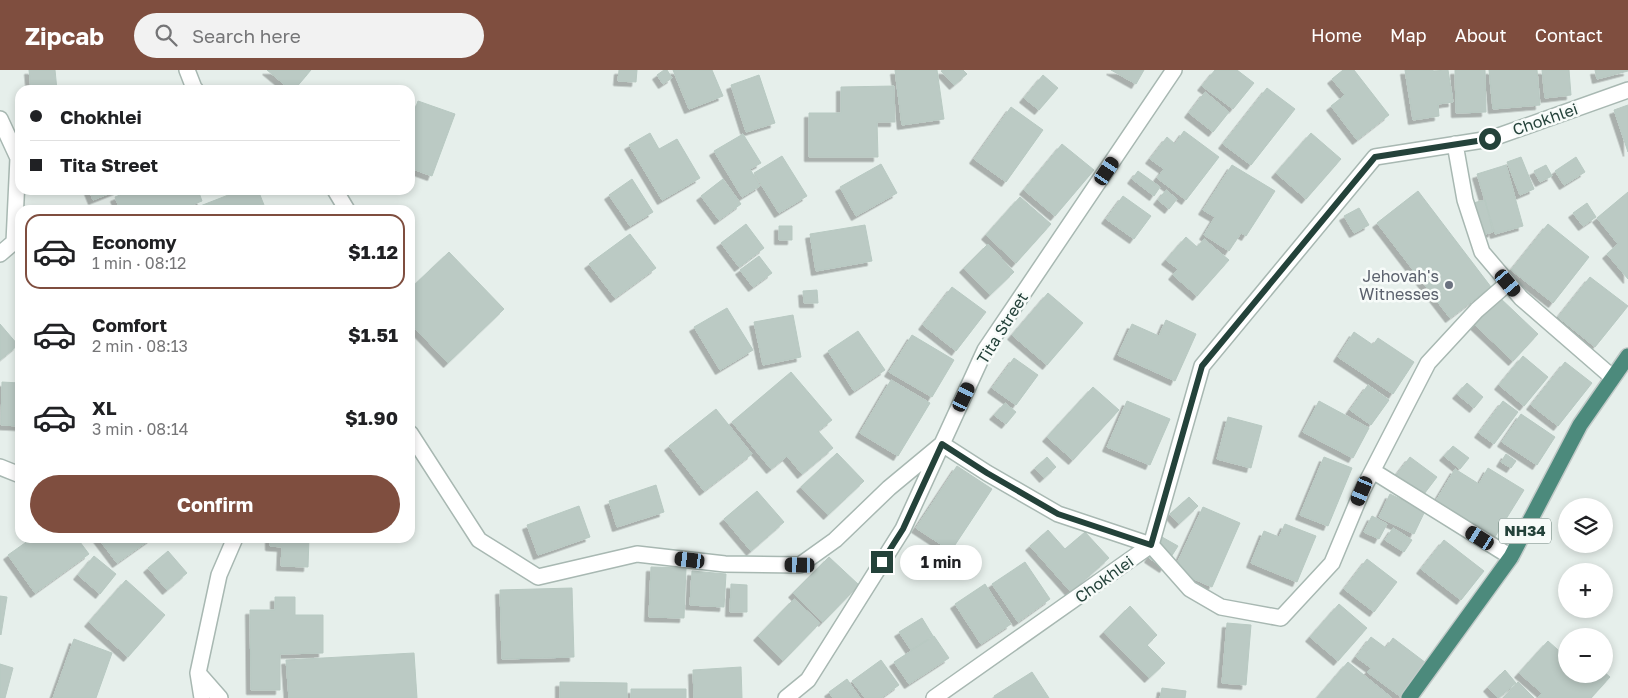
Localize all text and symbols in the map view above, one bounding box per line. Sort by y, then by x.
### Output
search box [134,13,484,58]
text: Zipcab [25,21,104,50]
icon: search [152,21,180,49]
text: Search here [192,24,301,47]
text: Home [1311,24,1362,46]
text: Map [1390,24,1427,46]
text: About [1455,24,1507,46]
text: Contact [1535,24,1603,46]
street label: Chokhlei [1510,99,1580,139]
text: Chokhlei [60,105,142,128]
route start [1479,128,1501,150]
text: Tita Street [60,153,158,176]
car [1092,154,1121,188]
icon: car [32,229,77,274]
text: Economy [92,230,177,253]
text: $1.12 [348,240,398,263]
text: 1 min · 08:12 [92,253,186,273]
place label: Jehovah's Witnesses [1359,266,1439,304]
car [1492,267,1523,299]
marker: Jehovah's Witnesses [1443,279,1455,291]
street label: Tita Street [972,288,1032,368]
icon: car [32,312,77,357]
text: Comfort [92,313,167,336]
text: $1.51 [348,323,398,346]
text: 2 min · 08:13 [92,336,188,356]
car [950,380,977,414]
icon: car [32,395,77,440]
text: XL [92,396,117,419]
text: $1.90 [345,406,398,429]
text: 3 min · 08:14 [92,419,188,439]
car [1349,474,1374,508]
button: Confirm [30,475,400,533]
map controls [1558,498,1613,683]
button: layers [1558,498,1613,553]
road number: NH34 [1499,518,1551,544]
car [1463,524,1496,552]
callout: 1 min [900,544,982,580]
car [674,551,705,569]
route end [871,551,893,573]
street label: Chokhlei [1071,551,1137,607]
text: 1 min [921,552,961,572]
car [784,557,815,573]
button: + [1558,563,1613,618]
button: − [1558,628,1613,683]

